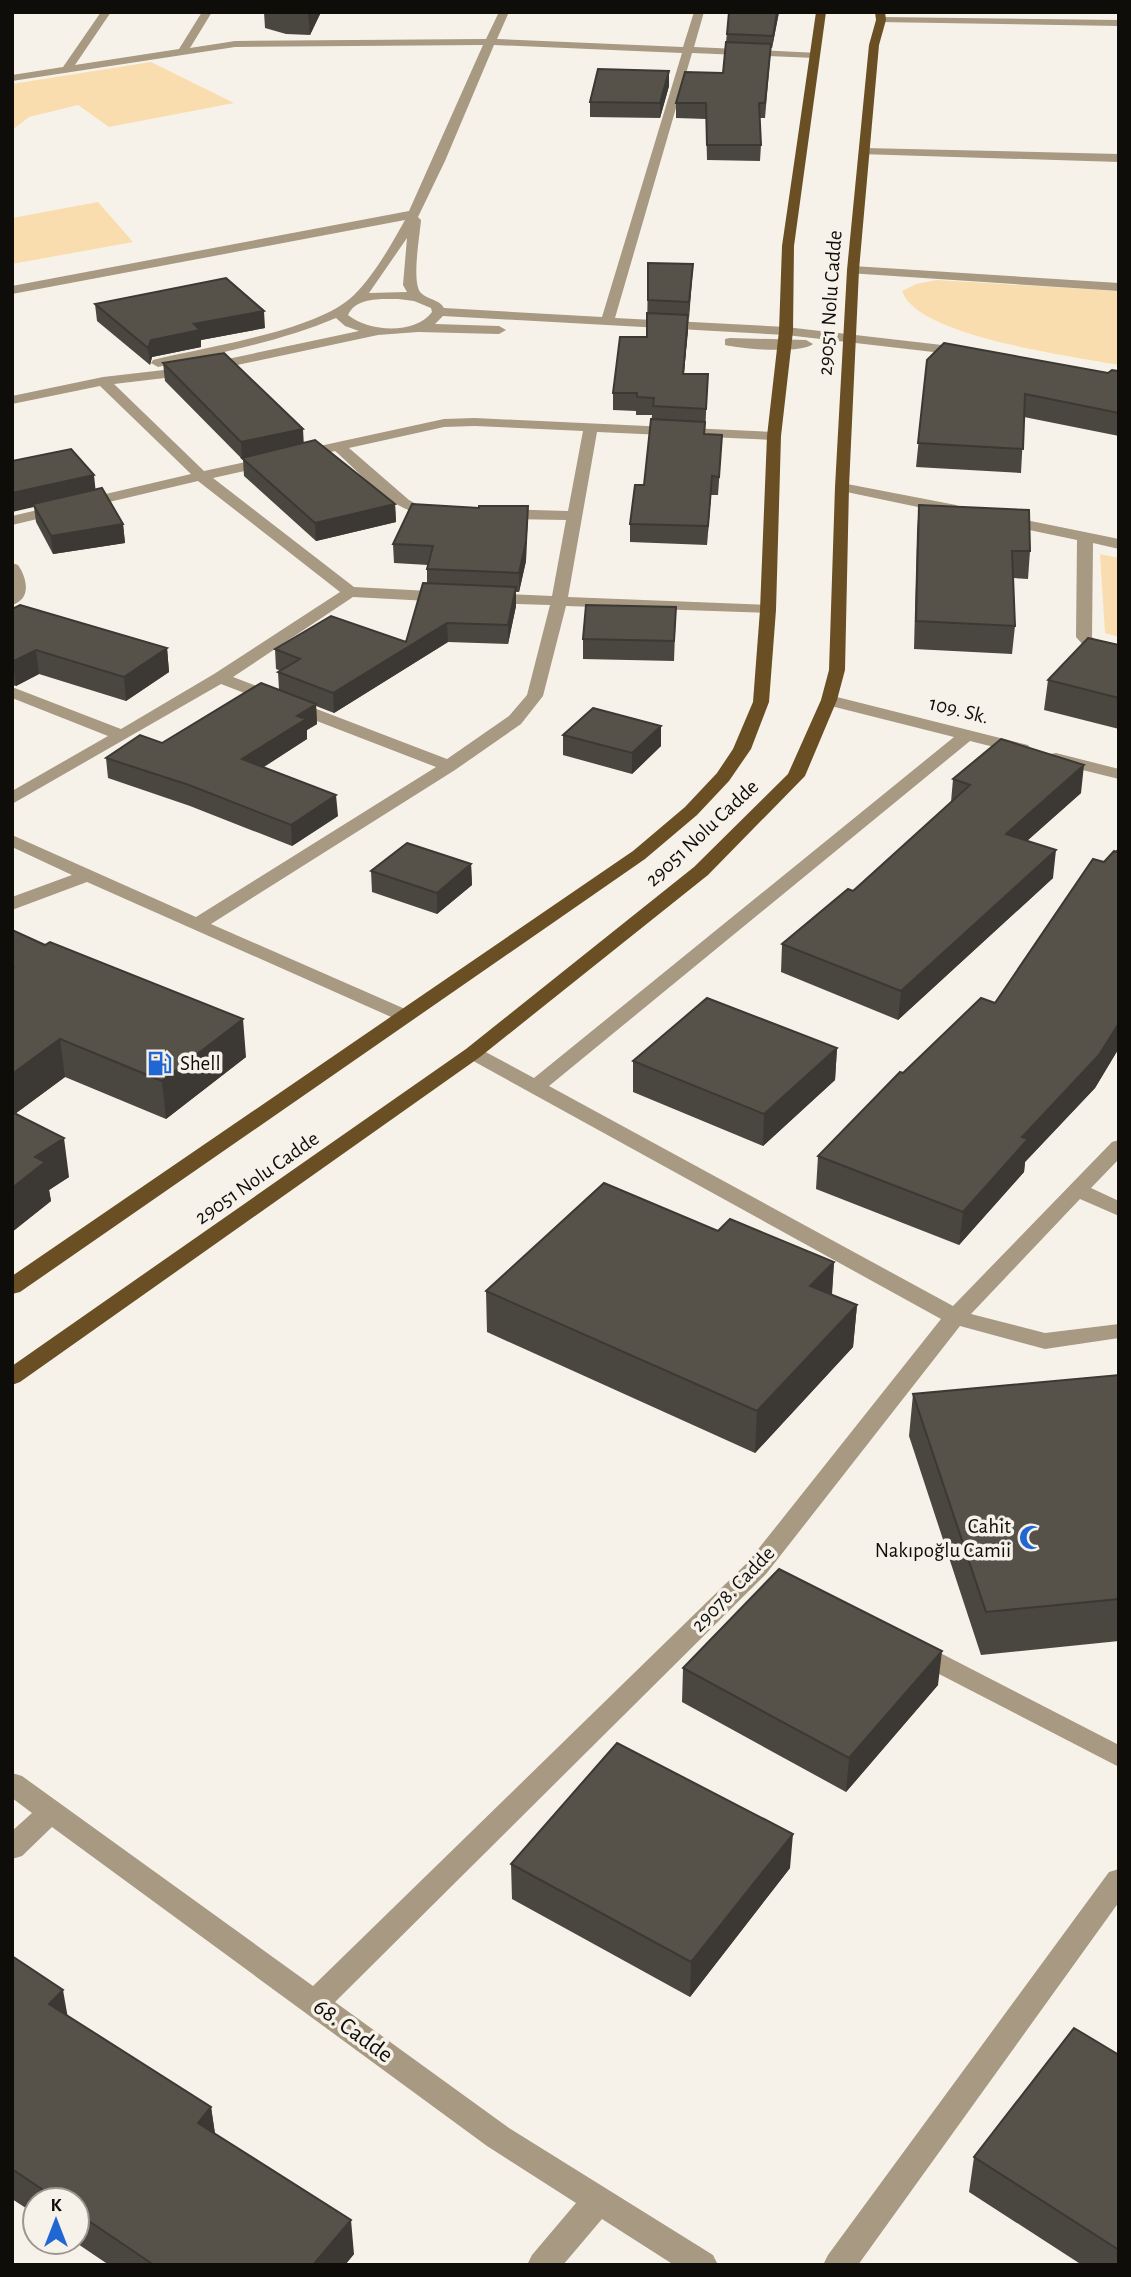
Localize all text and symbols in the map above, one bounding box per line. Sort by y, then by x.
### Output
street label: 29051 Nolu Cadde [814,230,846,376]
street label: 109. Sk. [927,692,991,728]
street label: 29051 Nolu Cadde [642,776,762,890]
fuel station icon: Shell [146,1049,174,1077]
place label: Shell [180,1053,221,1074]
street label: 29051 Nolu Cadde [191,1128,323,1228]
place label: Cahit Nakıpoğlu Camii [875,1516,1011,1561]
mosque icon: Cahit Nakıpoğlu Camii [1017,1524,1045,1552]
street label: 29078. Cadde [687,1542,779,1636]
street label: 68. Cadde [309,1994,397,2068]
north arrow [21,2186,91,2256]
text: K [50,2196,62,2215]

